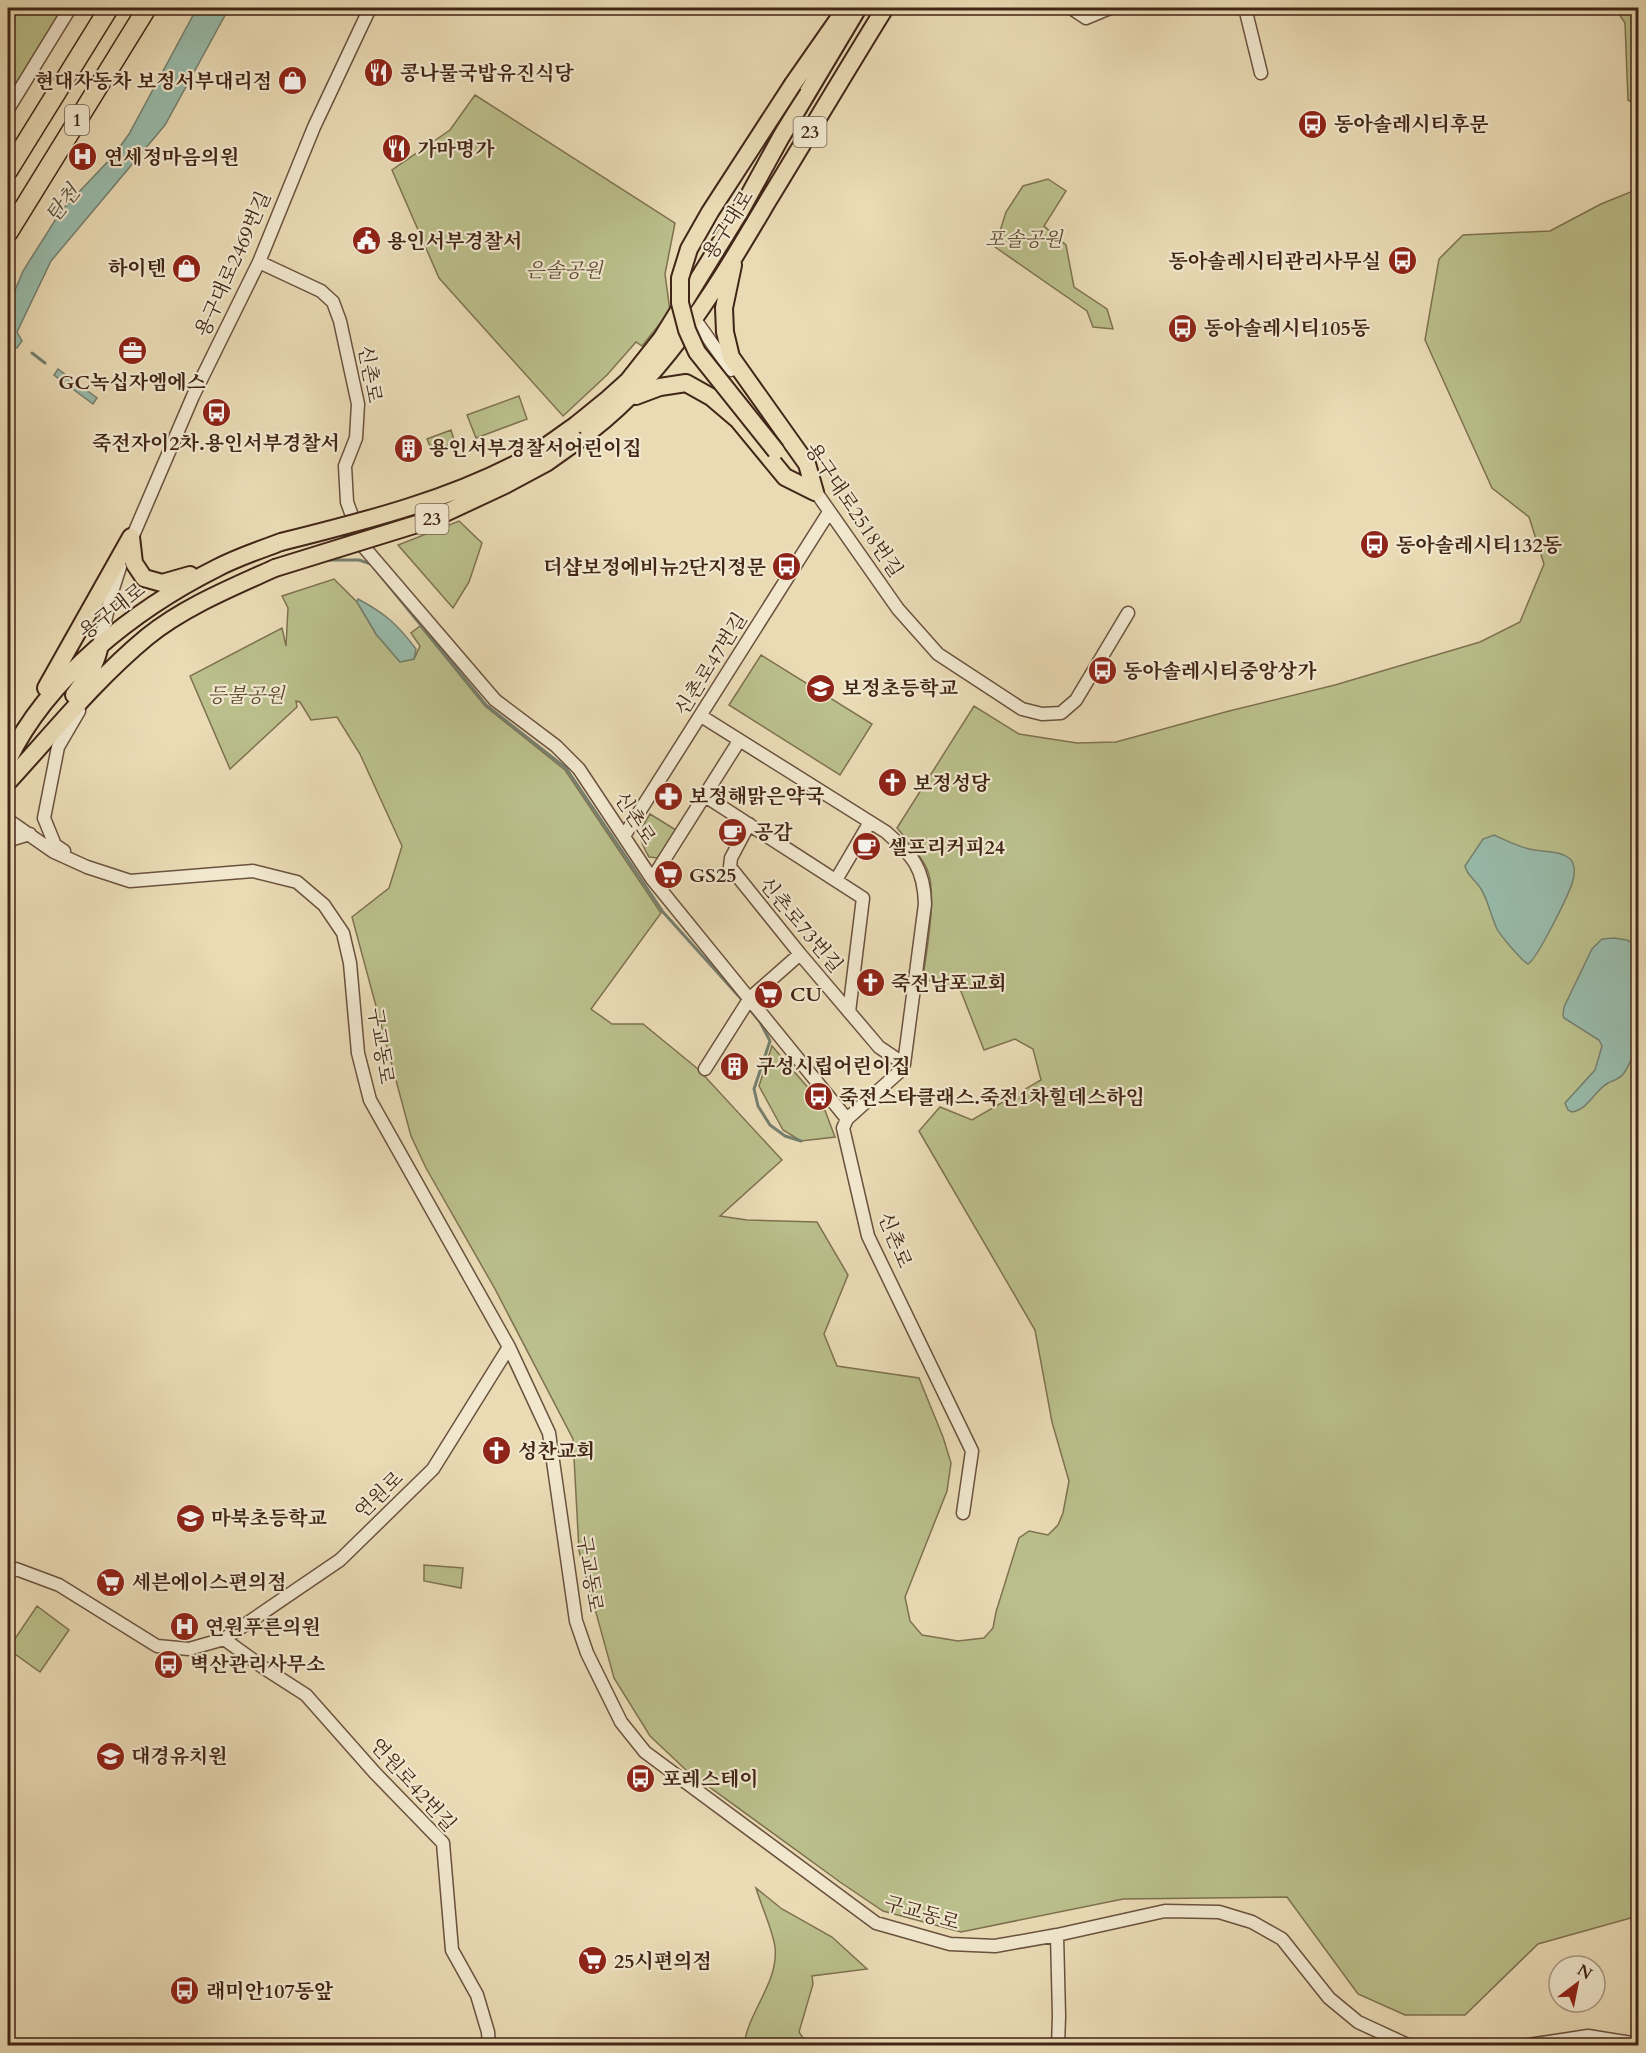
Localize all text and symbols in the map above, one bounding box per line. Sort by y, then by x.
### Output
restaurant icon: 콩나물국밥유진식당 [363,57,395,89]
place label: 콩나물국밥유진식당 [400,60,575,87]
shop icon: 현대자동차 보정서부대리점 [277,65,309,97]
place label: 현대자동차 보정서부대리점 [35,68,272,95]
road number: 1 [65,105,89,135]
bus stop icon: 동아솔레시티후문 [1297,108,1329,140]
place label: 동아솔레시티후문 [1334,111,1489,138]
road number: 23 [794,117,826,147]
restaurant icon: 가마명가 [380,133,412,165]
place label: 가마명가 [417,136,495,163]
hospital icon: 연세정마음의원 [67,141,99,173]
place label: 연세정마음의원 [104,144,239,171]
water label: 탄천 [39,178,88,229]
street label: 용구대로 [696,185,760,265]
street label: 용구대로2469번길 [189,187,277,341]
public building icon: 용인서부경찰서 [350,225,382,257]
park label: 포솔공원 [985,226,1064,253]
place label: 용인서부경찰서 [387,228,522,255]
bus stop icon: 동아솔레시티관리사무실 [1386,245,1418,277]
place label: 동아솔레시티관리사무실 [1168,248,1381,275]
shop icon: 하이텐 [171,252,203,284]
place label: 하이텐 [108,255,166,282]
park label: 은솔공원 [525,257,604,284]
bus stop icon: 동아솔레시티105동 [1167,312,1199,344]
place label: 동아솔레시티105동 [1204,315,1371,342]
office icon: GC녹십자엠에스 [116,335,148,367]
street label: 신촌로 [352,343,388,405]
place label: GC녹십자엠에스 [58,369,206,396]
bus stop icon: 죽전자이2차.용인서부경찰서 [200,397,232,429]
place label: 죽전자이2차.용인서부경찰서 [92,430,340,457]
building icon: 용인서부경찰서어린이집 [392,432,424,464]
place label: 용인서부경찰서어린이집 [429,435,642,462]
street label: 용구대로2518번길 [799,437,909,583]
road number: 23 [416,504,448,534]
bus stop icon: 동아솔레시티132동 [1359,529,1391,561]
place label: 동아솔레시티132동 [1396,532,1563,559]
bus stop icon: 더샵보정에비뉴2단지정문 [771,551,803,583]
place label: 더샵보정에비뉴2단지정문 [543,554,766,581]
street label: 용구대로 [73,577,151,645]
street label: 신촌로47번길 [669,607,753,721]
bus stop icon: 동아솔레시티중앙상가 [1086,655,1118,687]
place label: 동아솔레시티중앙상가 [1123,658,1317,685]
school or university icon: 보정초등학교 [805,672,837,704]
place label: 보정초등학교 [842,675,959,702]
park label: 등불공원 [207,682,286,709]
church icon: 보정성당 [876,767,908,799]
place label: 보정성당 [913,770,991,797]
pharmacy icon: 보정해맑은약국 [652,780,684,812]
place label: 보정해맑은약국 [689,783,824,810]
street label: 신촌로 [608,786,662,850]
cafe icon: 공감 [717,816,749,848]
place label: 공감 [754,819,793,846]
cafe icon: 셀프리커피24 [851,831,883,863]
place label: 셀프리커피24 [888,834,1005,861]
supermarket icon: GS25 [652,859,684,891]
place label: GS25 [689,862,736,889]
street label: 신촌로73번길 [753,871,849,979]
church icon: 죽전남포교회 [854,967,886,999]
place label: 죽전남포교회 [891,970,1007,997]
supermarket icon: CU [753,978,785,1010]
place label: CU [790,981,823,1008]
street label: 구교동로 [362,1006,400,1086]
building icon: 구성시립어린이집 [719,1050,751,1082]
place label: 구성시립어린이집 [756,1053,911,1080]
bus stop icon: 죽전스타클래스.죽전1차힐데스하임 [802,1081,834,1113]
place label: 죽전스타클래스.죽전1차힐데스하임 [839,1084,1145,1111]
street label: 신촌로 [872,1208,918,1272]
church icon: 성찬교회 [481,1435,513,1467]
place label: 성찬교회 [518,1438,595,1465]
street label: 연원로 [349,1465,409,1525]
school or university icon: 마북초등학교 [174,1502,206,1534]
place label: 마북초등학교 [211,1505,328,1532]
street label: 구교동로 [571,1534,609,1614]
supermarket icon: 세븐에이스편의점 [95,1566,127,1598]
place label: 세븐에이스편의점 [132,1569,287,1596]
hospital icon: 연원푸른의원 [168,1611,200,1643]
place label: 연원푸른의원 [205,1614,321,1641]
bus stop icon: 벽산관리사무소 [153,1648,185,1680]
place label: 벽산관리사무소 [190,1651,325,1678]
street label: 연원로42번길 [364,1732,462,1838]
school or university icon: 대경유치원 [94,1740,126,1772]
place label: 대경유치원 [131,1743,228,1770]
bus stop icon: 포레스테이 [625,1763,657,1795]
place label: 포레스테이 [662,1766,759,1793]
street label: 구교동로 [881,1889,963,1937]
supermarket icon: 25시편의점 [577,1945,609,1977]
place label: 25시편의점 [614,1948,712,1975]
north arrow [1547,1954,1607,2014]
text: N [1573,1959,1596,1985]
bus stop icon: 래미안107동앞 [169,1975,201,2007]
place label: 래미안107동앞 [206,1978,334,2005]

